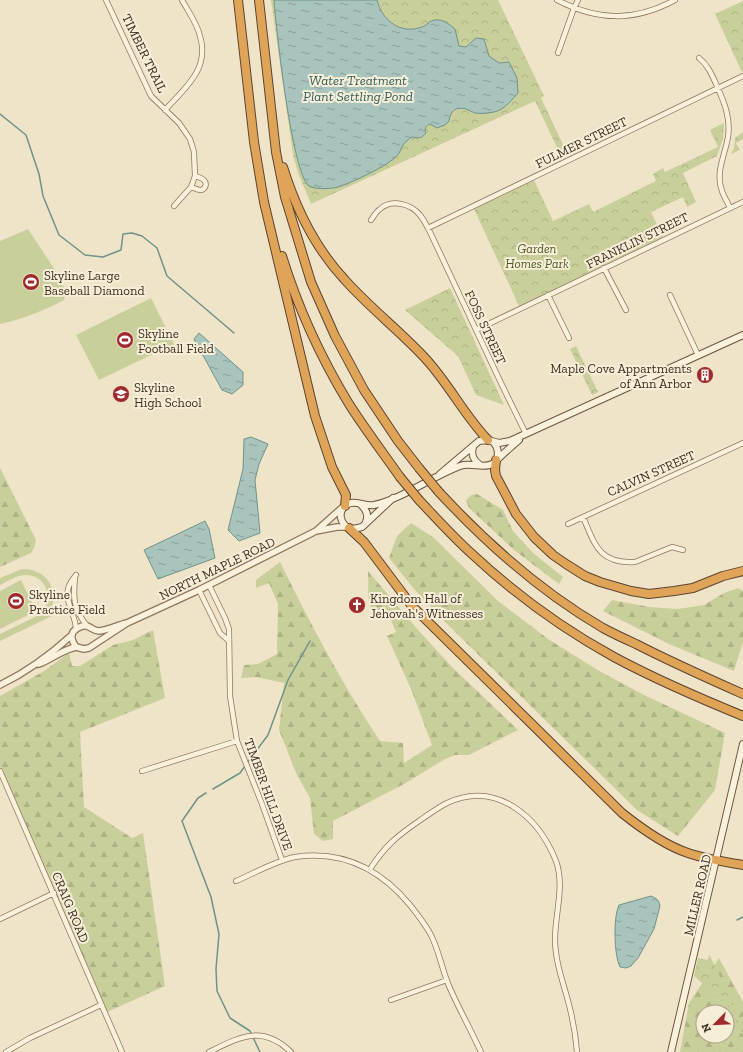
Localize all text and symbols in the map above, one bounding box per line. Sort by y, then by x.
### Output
street label: TIMBER TRAIL [119,11,170,95]
water label: Water Treatment Plant Settling Pond [303,72,413,105]
street label: FULMER STREET [533,114,630,171]
street label: FRANKLIN STREET [584,209,691,272]
park label: Garden Homes Park [505,241,569,271]
place label: Skyline Large Baseball Diamond [44,268,145,298]
sports icon: Skyline Large Baseball Diamond [21,272,41,292]
street label: FOSS STREET [462,288,509,367]
place label: Skyline Football Field [138,326,214,356]
sports icon: Skyline Football Field [115,330,135,350]
place label: Maple Cove Appartments of Ann Arbor [550,361,692,391]
building icon: Maple Cove Appartments of Ann Arbor [695,365,715,385]
place label: Skyline High School [134,380,202,410]
school or university icon: Skyline High School [111,384,131,404]
street label: CALVIN STREET [605,447,697,500]
street label: NORTH MAPLE ROAD [157,534,278,603]
place label: Skyline Practice Field [29,587,105,617]
sports icon: Skyline Practice Field [6,591,26,611]
place label: Kingdom Hall of Jehovah's Witnesses [370,591,484,621]
church icon: Kingdom Hall of Jehovah's Witnesses [347,595,367,615]
street label: TIMBER HILL DRIVE [241,736,296,853]
street label: MILLER ROAD [681,853,714,937]
street label: CRAIG ROAD [49,870,92,945]
north arrow [695,1004,735,1044]
text: N [698,1021,714,1034]

